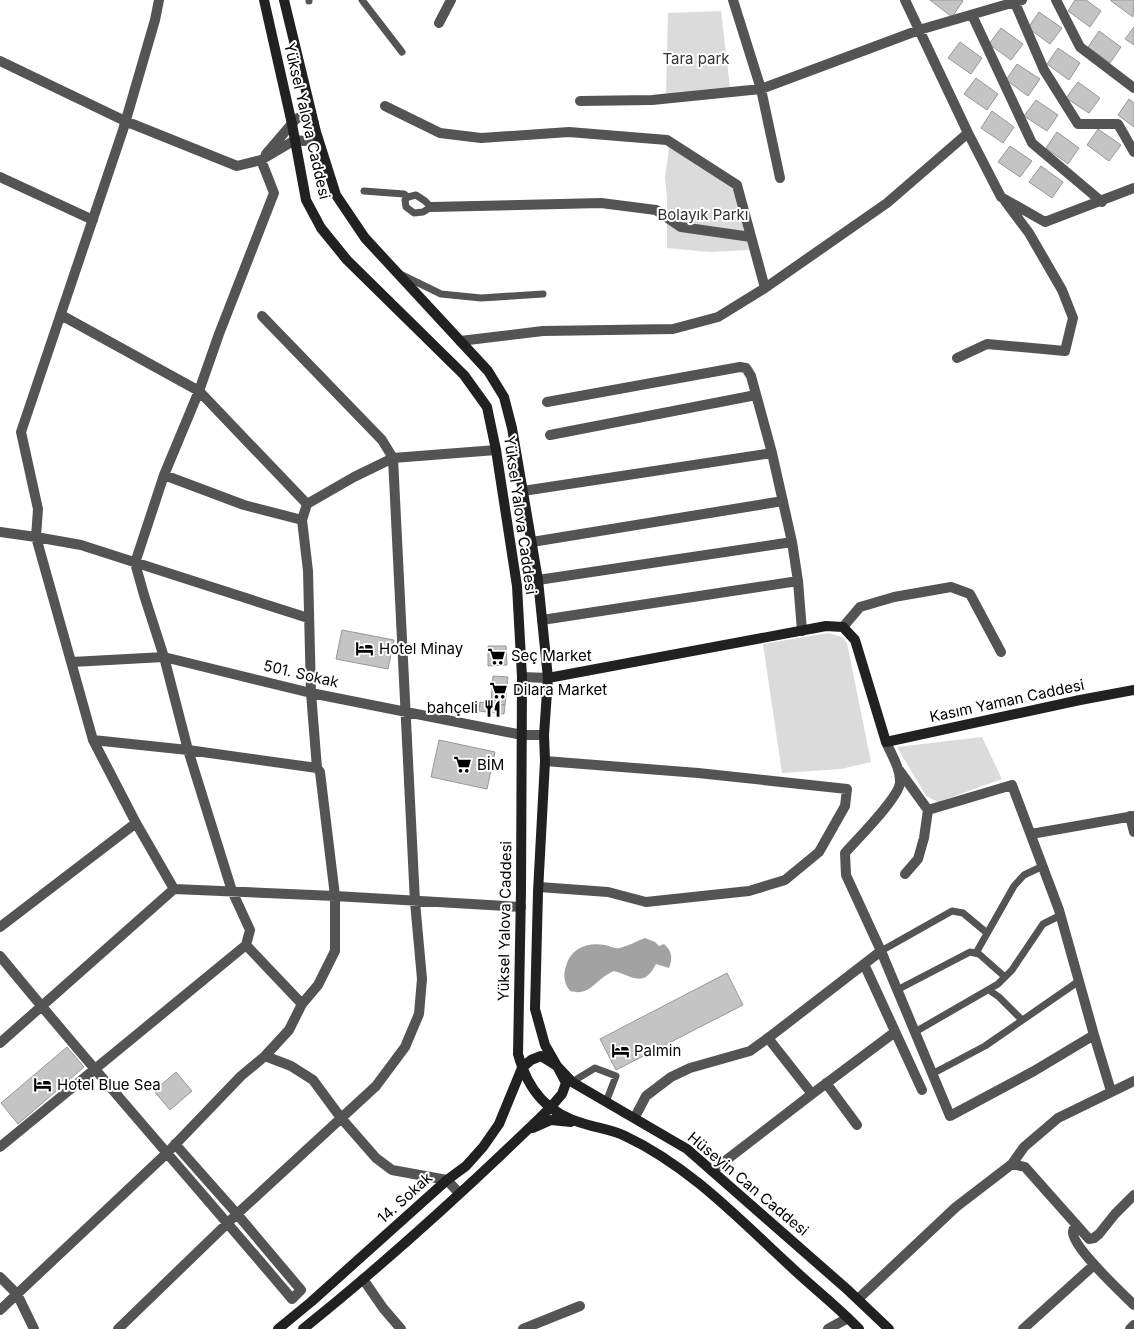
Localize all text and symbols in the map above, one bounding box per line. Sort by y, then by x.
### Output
street label: Yüksel Yalova Caddesi [280,41,335,201]
park label: Tara park [662,49,730,68]
park label: Bolayık Parkı [658,205,748,224]
street label: Yüksel Yalova Caddesi [500,434,541,596]
hotel icon: Hotel Minay [355,639,375,659]
place label: Hotel Minay [379,639,464,658]
supermarket icon: Seç Market [487,646,507,666]
place label: Seç Market [511,646,592,665]
street label: 501. Sokak [262,656,341,692]
street label: Kasım Yaman Caddesi [928,675,1086,726]
supermarket icon: Dilara Market [489,680,509,700]
place label: Dilara Market [513,680,607,699]
place label: bahçeli [427,698,478,717]
restaurant icon: bahçeli [482,698,502,718]
supermarket icon: BİM [453,755,473,775]
place label: BİM [477,755,504,774]
street label: Yüksel Yalova Caddesi [494,841,515,1001]
hotel icon: Palmin [610,1041,630,1061]
place label: Palmin [634,1041,681,1060]
hotel icon: Hotel Blue Sea [33,1075,53,1095]
place label: Hotel Blue Sea [57,1075,161,1094]
street label: Hüseyin Can Caddesi [684,1127,813,1240]
street label: 14. Sokak [373,1168,437,1227]

